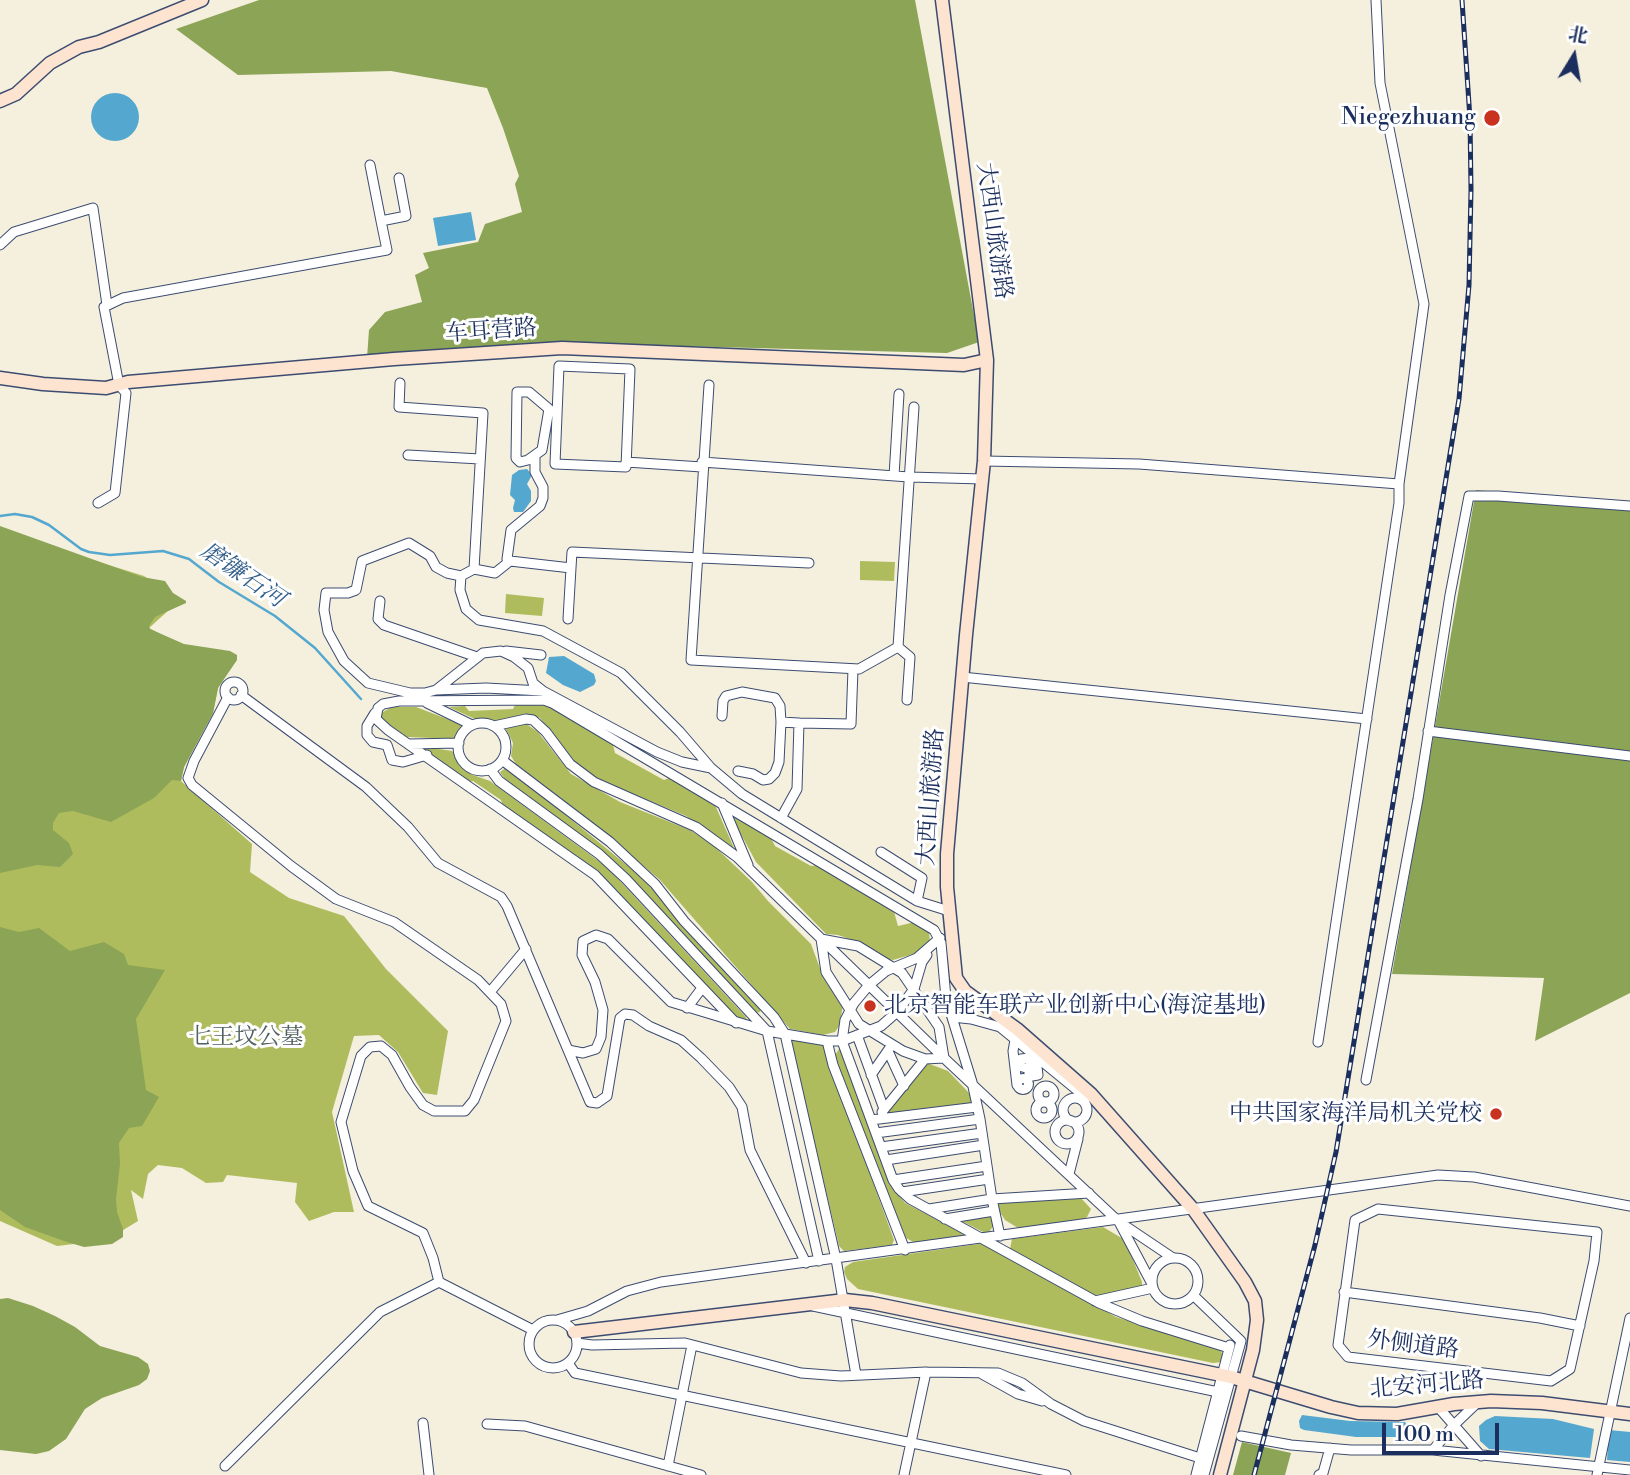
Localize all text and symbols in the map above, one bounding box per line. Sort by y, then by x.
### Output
north arrow [1539,21,1609,91]
text: 北 [1566,22,1590,49]
place label: Niegezhuang [1341,104,1476,132]
marker: Niegezhuang [1482,108,1502,128]
street label: 大西山旅游路 [970,161,1016,301]
street label: 车耳营路 [444,315,538,349]
water label: 磨镰石河 [194,537,290,615]
street label: 大西山旅游路 [913,727,951,867]
place label: 北京智能车联产业创新中心(海淀基地) [884,992,1266,1020]
marker: 北京智能车联产业创新中心(海淀基地) [862,998,878,1014]
park label: 七王坟公墓 [189,1024,303,1052]
place label: 中共国家海洋局机关党校 [1229,1100,1482,1128]
marker: 中共国家海洋局机关党校 [1488,1106,1504,1122]
street label: 外侧道路 [1366,1327,1460,1365]
street label: 北安河北路 [1369,1367,1485,1405]
scale bar [1385,1408,1502,1452]
text: 100 m [1395,1422,1454,1448]

